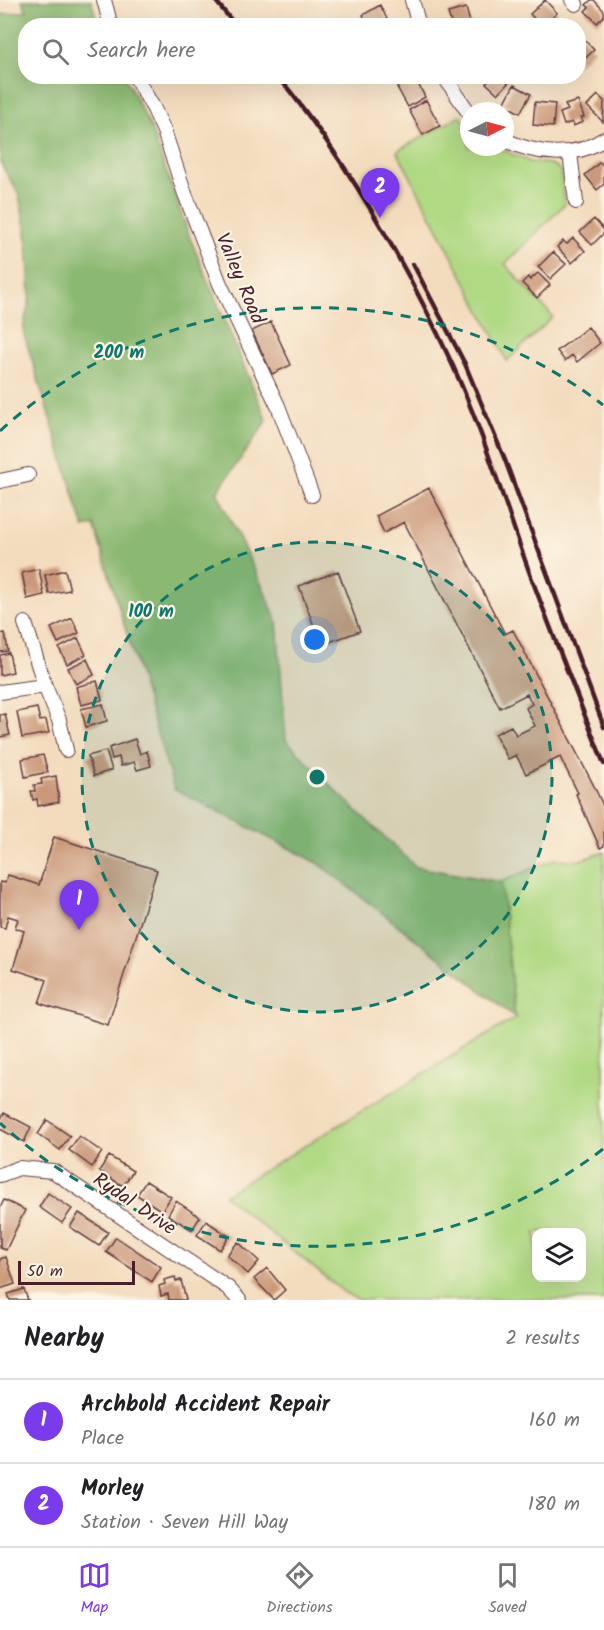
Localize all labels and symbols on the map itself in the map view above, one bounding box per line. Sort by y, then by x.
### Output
north arrow [460,102,514,156]
pin: 2 [360,168,400,218]
street label: Valley Road [206,228,273,330]
text: 200 m [94,339,145,368]
text: 100 m [128,598,174,627]
your location [300,625,329,654]
centre of rings [307,767,327,787]
pin: 1 [60,880,98,930]
street label: Rydal Drive [86,1165,182,1245]
scale bar [18,1258,135,1286]

